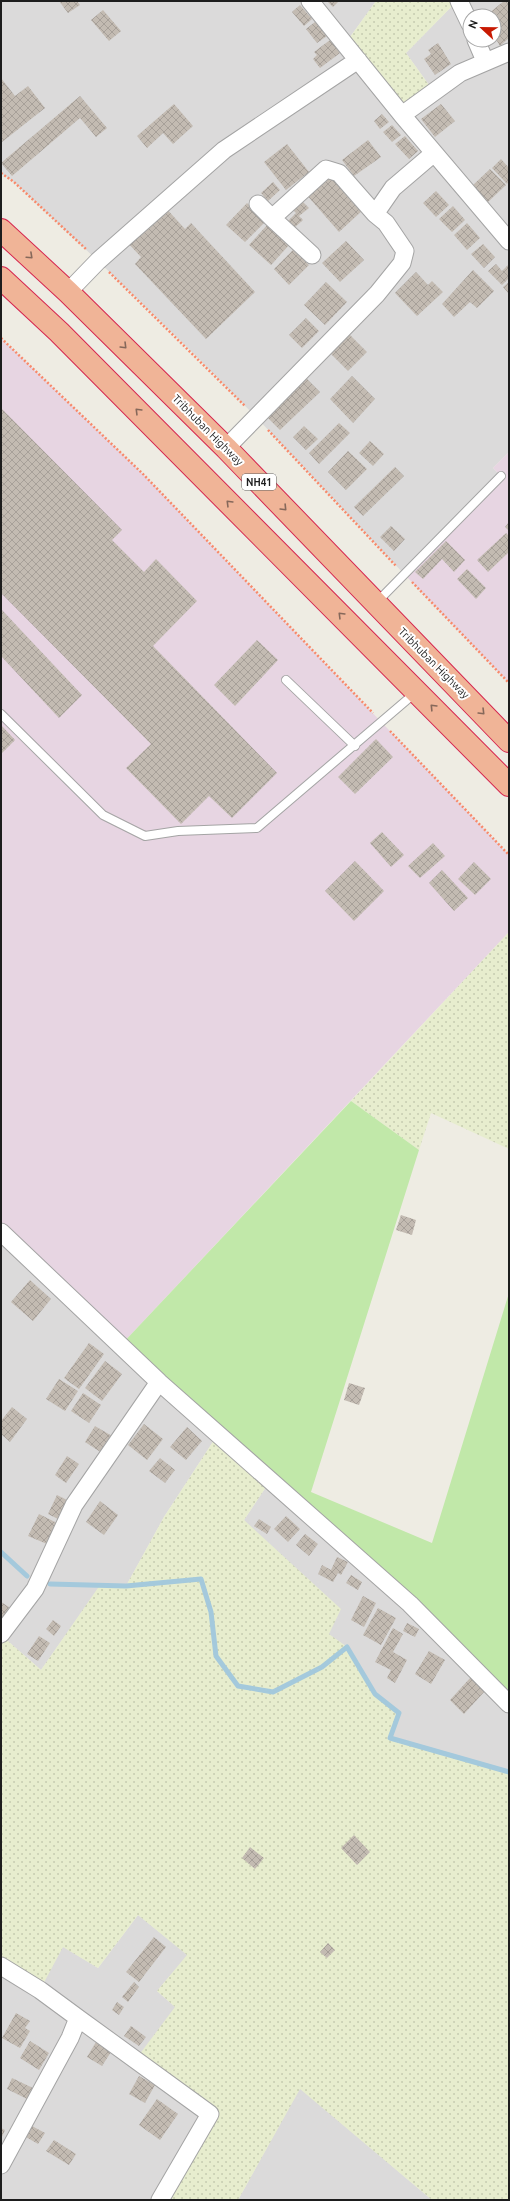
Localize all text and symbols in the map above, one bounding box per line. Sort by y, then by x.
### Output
north arrow [462,8,502,48]
text: N [466,18,480,30]
one-way arrow [25,252,33,259]
one-way arrow [119,341,127,349]
street label: Tribhuban Highway [170,392,246,468]
one-way arrow [135,408,142,416]
road number: NH41 [242,474,276,490]
one-way arrow [226,500,234,508]
one-way arrow [279,503,287,511]
one-way arrow [338,612,346,619]
street label: Tribhuban Highway [396,625,472,701]
one-way arrow [430,704,438,712]
one-way arrow [477,707,485,715]

